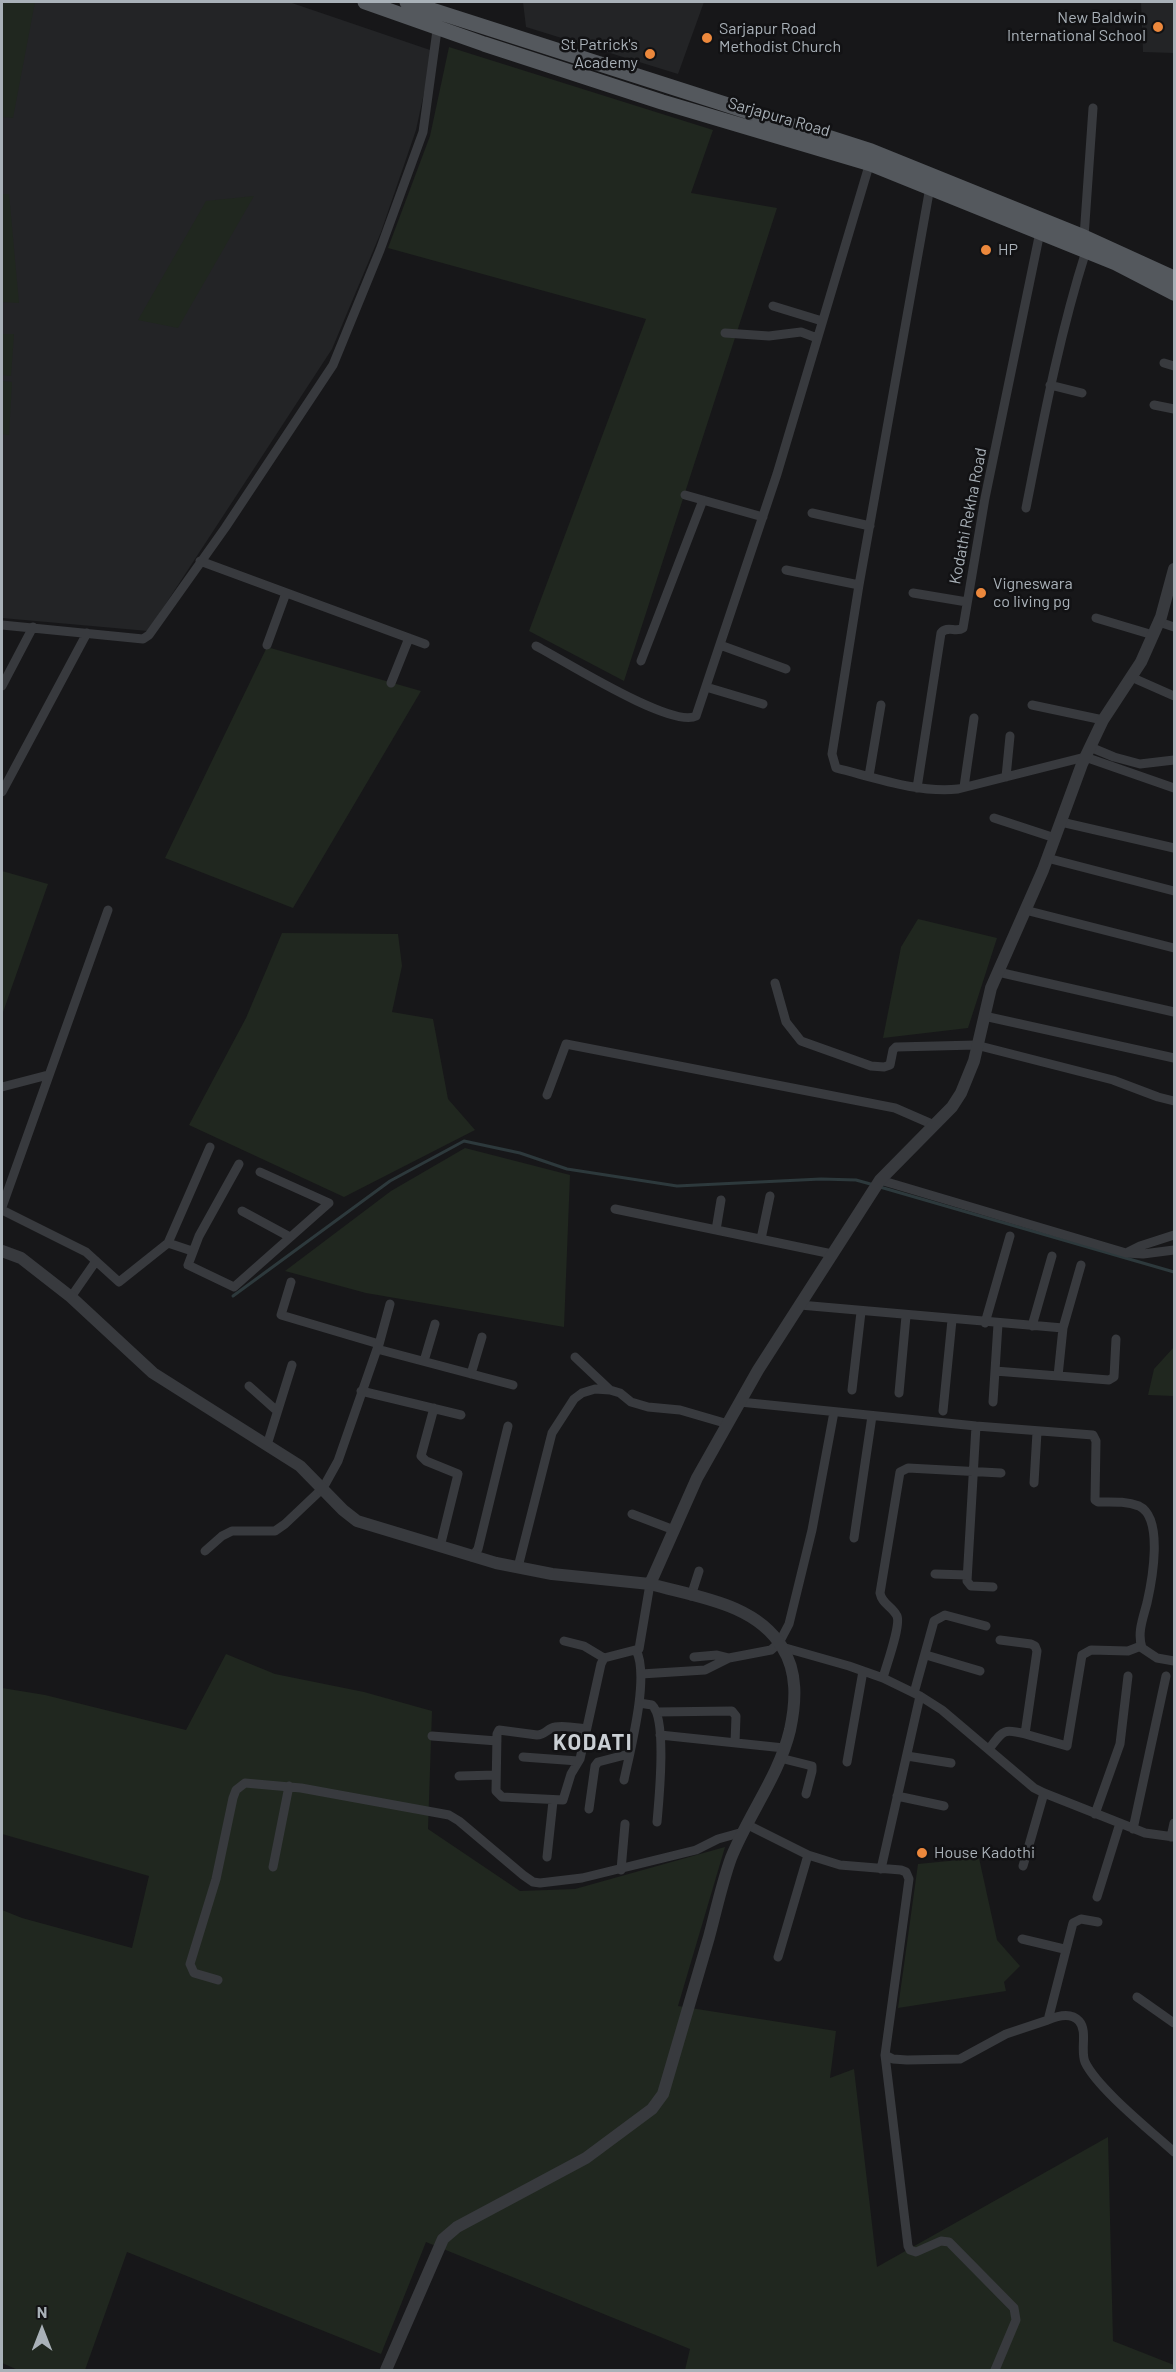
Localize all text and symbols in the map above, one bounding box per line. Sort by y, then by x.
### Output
place label: New Baldwin International School [1007,8,1146,46]
place label: Sarjapur Road Methodist Church [719,19,841,57]
marker: New Baldwin International School [1151,20,1165,34]
marker: Sarjapur Road Methodist Church [700,31,714,45]
place label: St Patrick's Academy [561,35,638,73]
marker: St Patrick's Academy [643,47,657,61]
street label: Sarjapura Road [726,93,832,141]
place label: HP [998,240,1018,260]
marker: HP [979,243,993,257]
street label: Kodathi Rekha Road [945,446,991,586]
place label: Vigneswara co living pg [993,574,1073,612]
marker: Vigneswara co living pg [974,586,988,600]
district label: KODATI [553,1730,633,1756]
place label: House Kadothi [934,1843,1035,1863]
marker: House Kadothi [915,1846,929,1860]
north arrow [12,2300,72,2360]
text: N [37,2302,47,2321]

